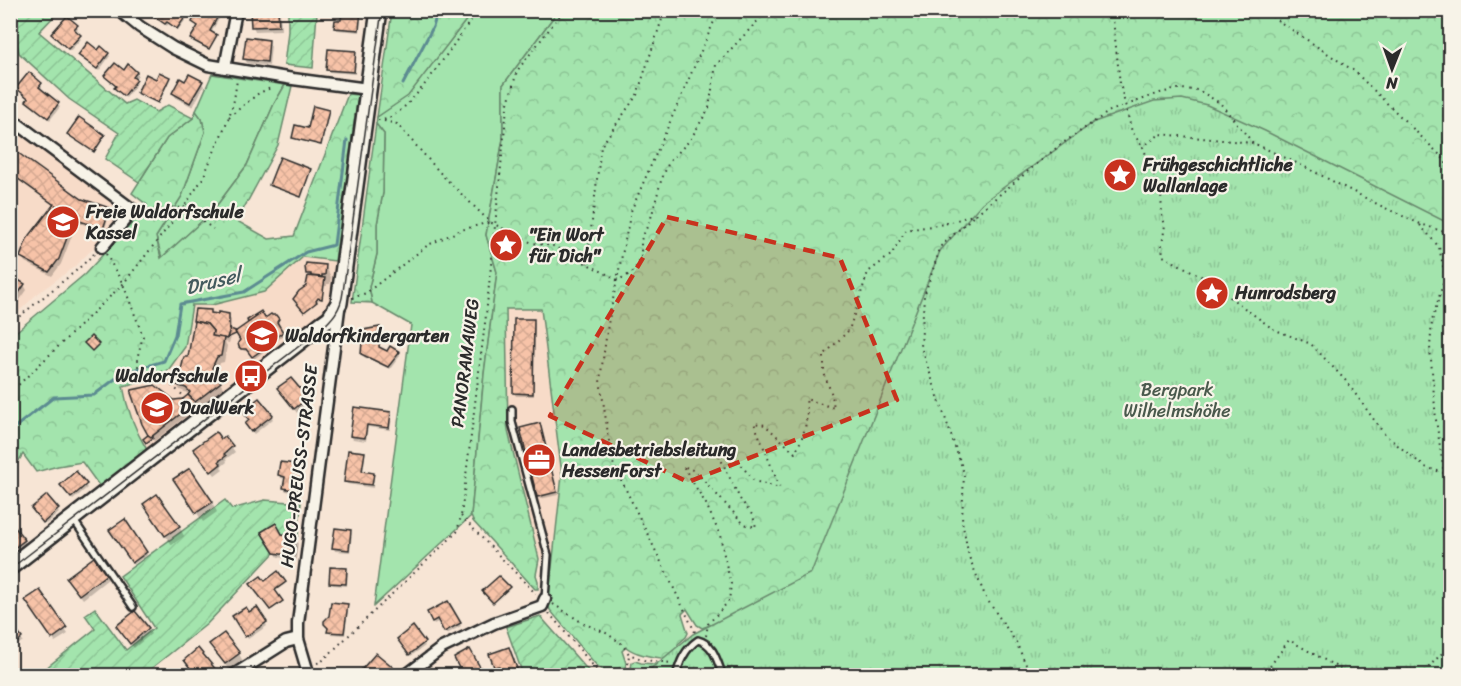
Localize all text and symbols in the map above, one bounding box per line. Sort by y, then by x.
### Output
north arrow [1362,39,1422,99]
text: N [1385,69,1399,98]
place label: Frühgeschichtliche Wallanlage [1142,149,1293,202]
place icon: Frühgeschichtliche Wallanlage [1102,157,1138,193]
place label: Freie Waldorfschule Kassel [85,196,244,249]
school or university icon: Freie Waldorfschule Kassel [45,204,81,240]
place label: "Ein Wort für Dich" [529,219,605,272]
place icon: "Ein Wort für Dich" [488,227,524,263]
water label: Drusel [182,257,249,305]
place icon: Hunrodsberg [1194,275,1230,311]
place label: Hunrodsberg [1234,277,1336,309]
street label: PANORAMAWEG [441,297,489,429]
school or university icon: Waldorfkindergarten [244,318,280,354]
place label: Waldorfkindergarten [285,320,449,352]
bus stop icon: Waldorfschule [233,358,269,394]
place label: Waldorfschule [115,360,229,392]
street label: HUGO-PREUSS-STRASSE [271,362,327,569]
park label: Bergpark Wilhelmshöhe [1123,374,1231,427]
school or university icon: DualWerk [139,390,175,426]
place label: DualWerk [180,392,255,424]
place label: Landesbetriebsleitung HessenForst [561,434,736,487]
office icon: Landesbetriebsleitung HessenForst [521,442,557,478]

